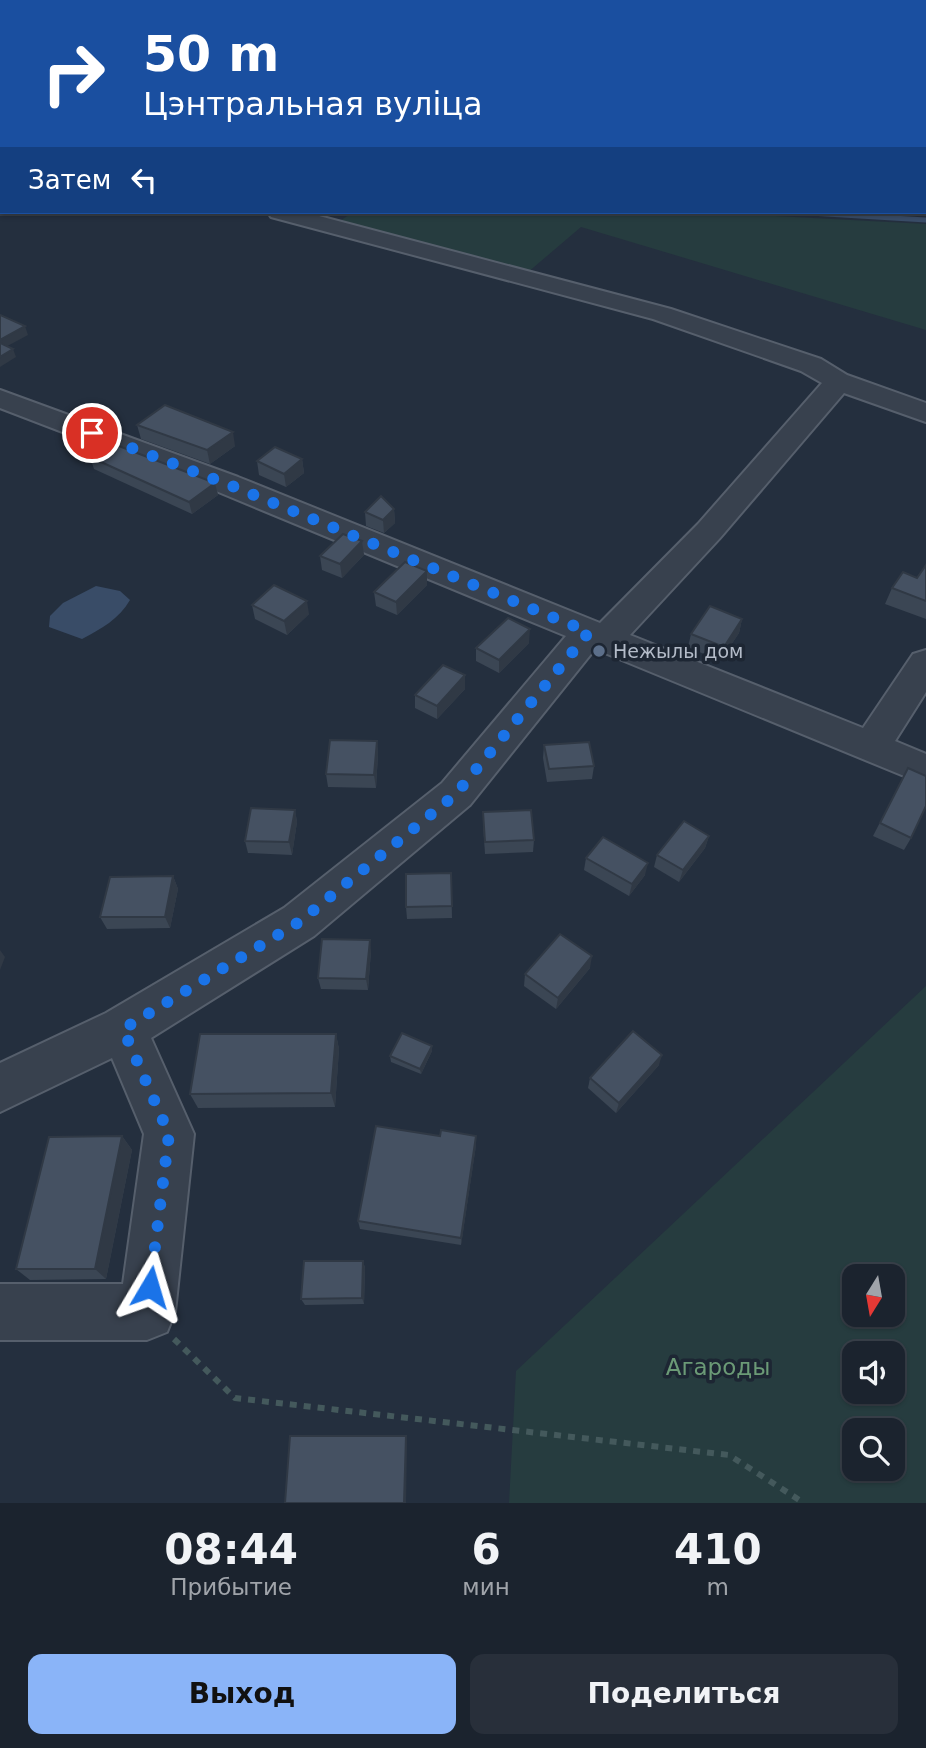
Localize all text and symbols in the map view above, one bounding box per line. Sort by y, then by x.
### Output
text: 50 m [143,26,279,83]
icon: right [28,28,119,119]
text: Цэнтральная вуліца [143,85,483,123]
icon: left [125,161,163,199]
text: Затем [28,165,111,195]
pin [62,403,122,463]
icon: arrive [73,414,111,452]
place label: Нежылы дом [613,640,743,662]
marker: Нежылы дом [591,643,607,659]
position arrow [113,1250,187,1324]
north arrow [842,1264,905,1326]
map controls [842,1264,905,1481]
button: sound [842,1341,905,1404]
park label: Агароды [666,1354,770,1380]
button: search [842,1418,905,1481]
text: 08:44 [164,1525,298,1574]
text: 6 [471,1525,501,1574]
text: 410 [674,1525,762,1574]
text: Прибытие [170,1574,292,1600]
text: мин [462,1574,510,1600]
text: m [707,1574,729,1600]
button: Выход [28,1654,456,1734]
button: Поделиться [470,1654,898,1734]

